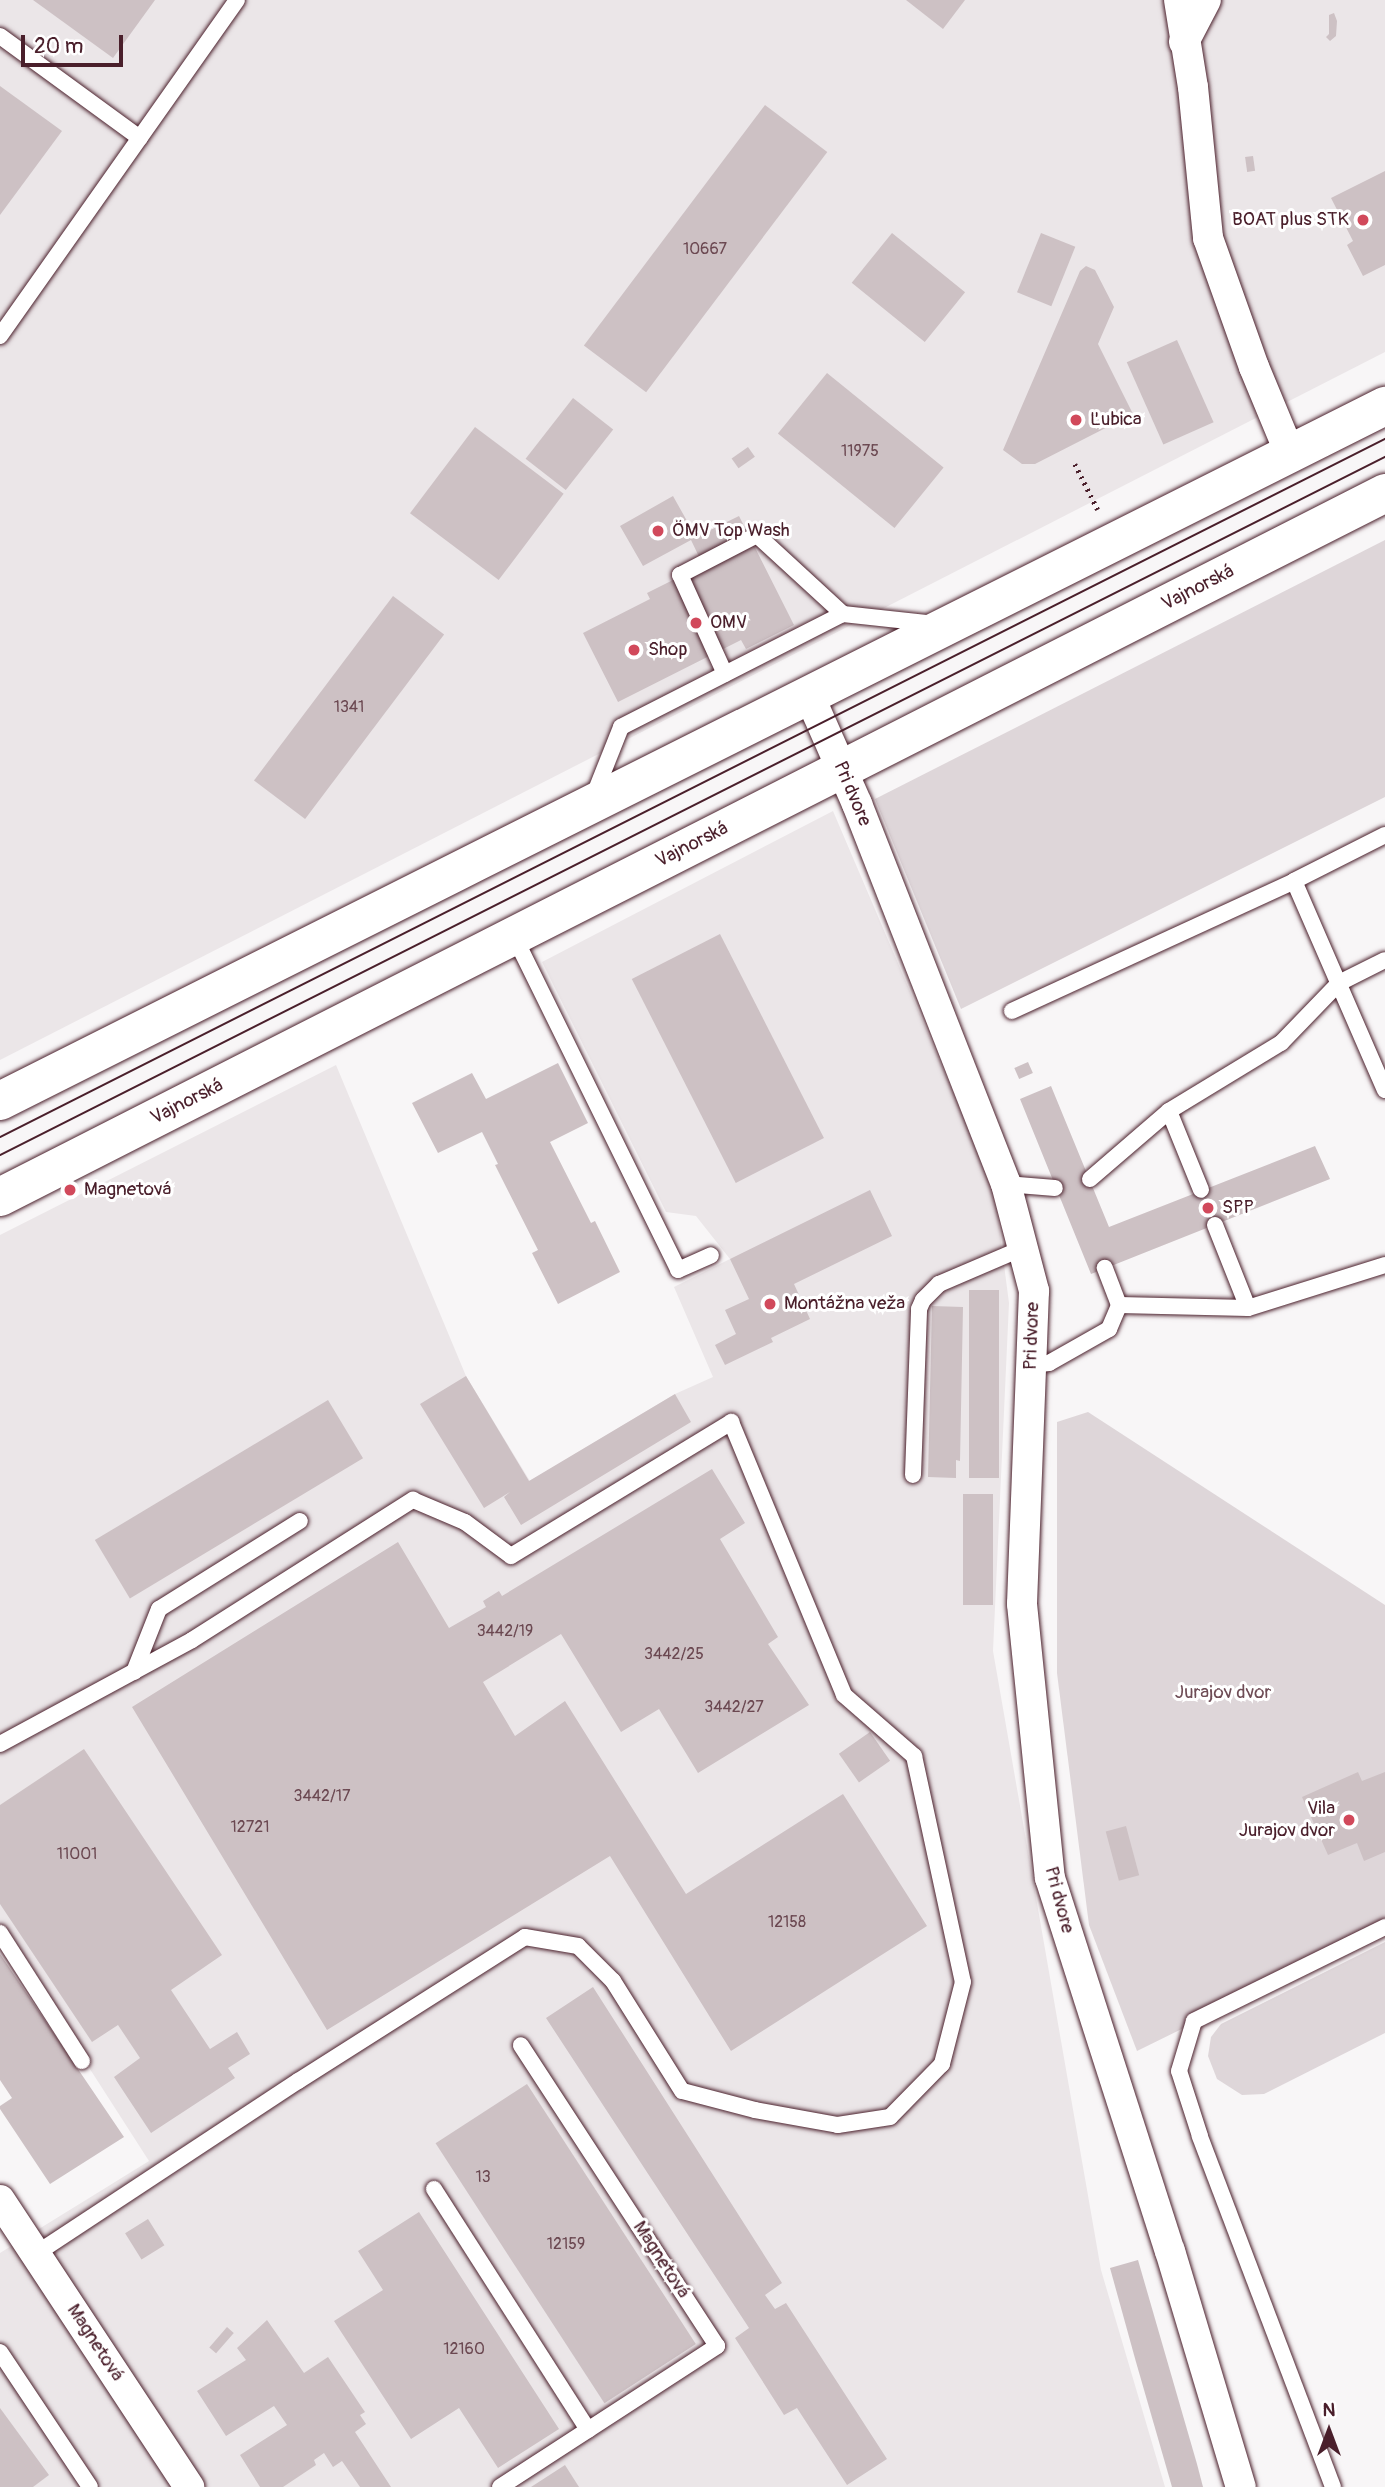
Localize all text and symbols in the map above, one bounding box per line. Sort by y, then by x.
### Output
scale bar [24,21,126,65]
text: 20 m [34,33,83,60]
place label: BOAT plus STK [1232,209,1349,231]
marker: BOAT plus STK [1355,212,1371,228]
house number: 10667 [683,239,727,259]
place label: Ľubica [1090,409,1142,431]
marker: Ľubica [1068,412,1084,428]
house number: 11975 [841,441,879,461]
place label: ÖMV Top Wash [672,520,790,542]
marker: ÖMV Top Wash [650,523,666,539]
street label: Vajnorská [1158,560,1238,616]
place label: OMV [710,612,747,634]
marker: OMV [688,615,704,631]
place label: Shop [648,639,687,661]
marker: Shop [626,642,642,658]
house number: 1341 [334,697,364,717]
street label: Pri dvore [828,758,876,830]
street label: Vajnorská [652,817,732,873]
street label: Vajnorská [147,1074,227,1130]
place label: Magnetová [84,1179,171,1201]
marker: Magnetová [62,1182,78,1198]
place label: SPP [1222,1197,1254,1219]
marker: SPP [1200,1200,1216,1216]
place label: Montážna veža [784,1293,905,1315]
marker: Montážna veža [762,1296,778,1312]
street label: Pri dvore [1019,1302,1045,1370]
house number: 3442/19 [477,1621,533,1641]
house number: 3442/25 [644,1644,704,1664]
park label: Jurajov dvor [1175,1682,1271,1704]
house number: 3442/27 [704,1697,764,1717]
house number: 3442/17 [294,1786,350,1806]
place label: Vila Jurajov dvor [1239,1798,1335,1842]
marker: Vila Jurajov dvor [1341,1812,1357,1828]
house number: 12721 [231,1817,269,1837]
house number: 11001 [57,1844,97,1864]
street label: Pri dvore [1039,1864,1079,1936]
house number: 12158 [768,1912,806,1932]
house number: 13 [475,2167,491,2187]
street label: Magnetová [628,2217,694,2303]
house number: 12159 [547,2234,585,2254]
street label: Magnetová [62,2300,128,2386]
house number: 12160 [443,2339,485,2359]
north arrow [1294,2396,1364,2466]
text: N [1323,2398,1335,2422]

